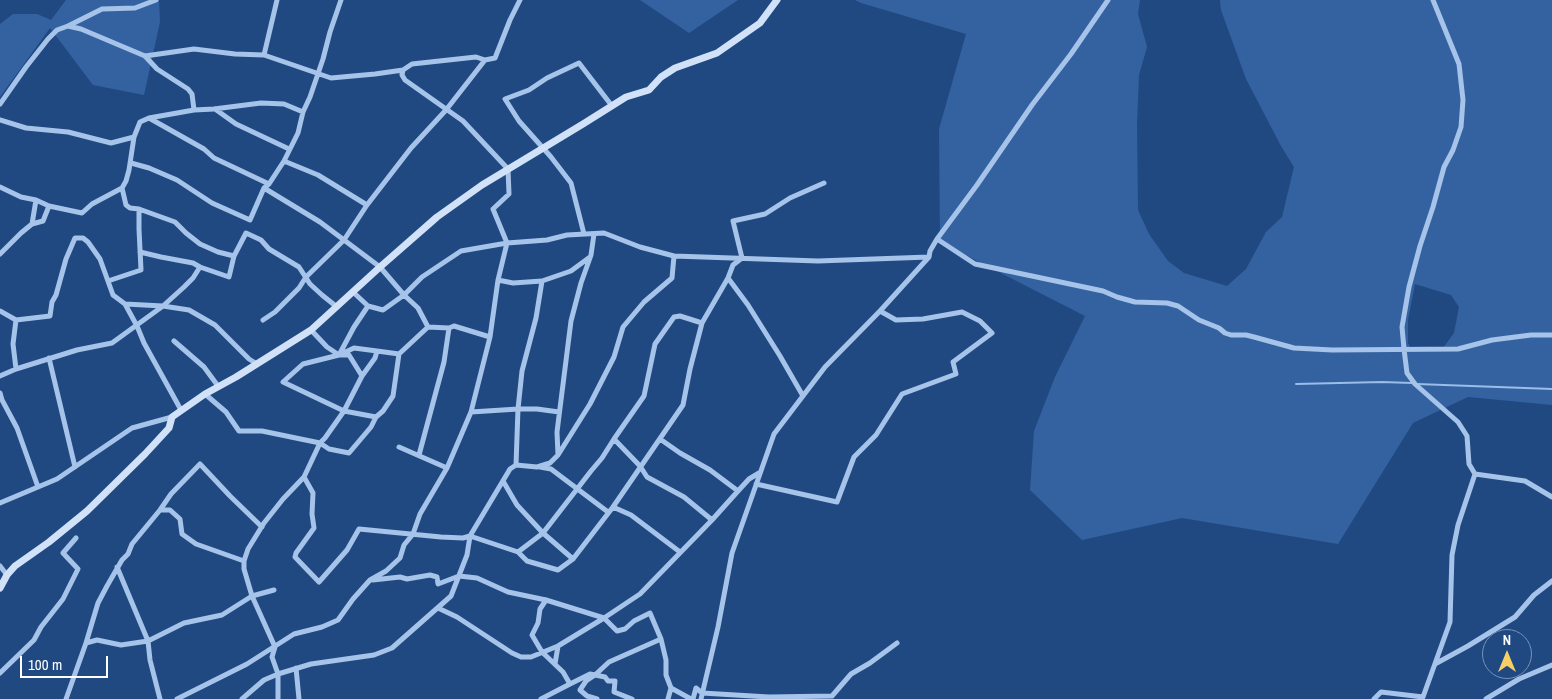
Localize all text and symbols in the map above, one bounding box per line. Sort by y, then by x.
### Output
north arrow [1482,629,1532,679]
text: N [1503,631,1511,649]
scale bar [22,646,110,678]
text: 100 m [28,654,62,675]

